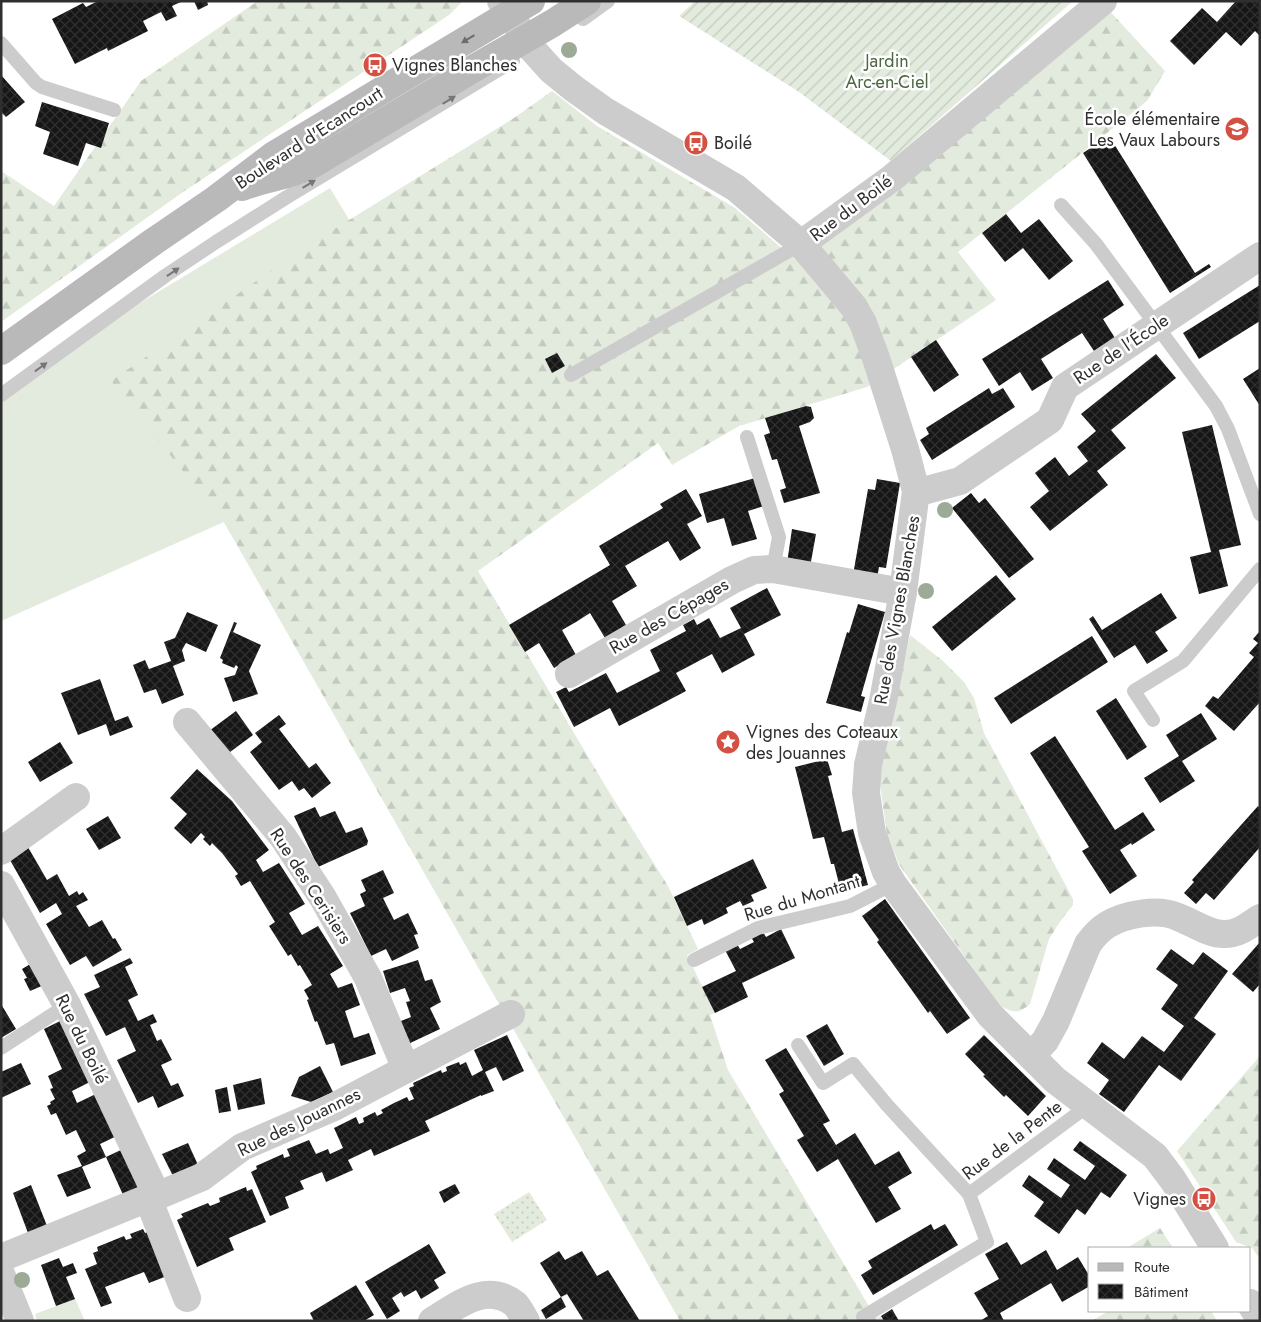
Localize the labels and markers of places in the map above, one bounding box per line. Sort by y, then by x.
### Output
bus stop icon: Vignes Blanches [362,52,388,78]
place label: Vignes Blanches [392,52,517,78]
place label: École élémentaire Les Vaux Labours [1085,106,1220,153]
school or university icon: École élémentaire Les Vaux Labours [1224,116,1250,142]
bus stop icon: Boilé [683,130,709,156]
place label: Boilé [714,130,752,156]
place label: Vignes des Coteaux des Jouannes [746,719,898,766]
place icon: Vignes des Coteaux des Jouannes [715,729,741,755]
place label: Vignes [1133,1186,1186,1212]
bus stop icon: Vignes [1191,1186,1217,1212]

